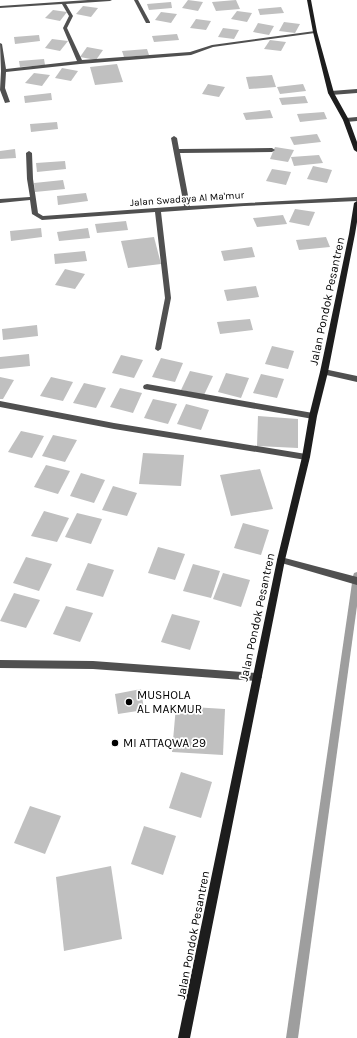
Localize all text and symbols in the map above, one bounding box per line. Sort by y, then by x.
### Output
street label: Jalan Swadaya Al Ma'mur [130,189,245,209]
street label: Jalan Pondok Pesantren [307,236,347,366]
street label: Jalan Pondok Pesantren [237,552,277,682]
place label: MUSHOLA AL MAKMUR [137,688,202,716]
marker: MUSHOLA AL MAKMUR [124,697,134,707]
place label: MI ATTAQWA 29 [123,736,206,750]
marker: MI ATTAQWA 29 [110,738,120,748]
street label: Jalan Pondok Pesantren [174,870,212,1000]

